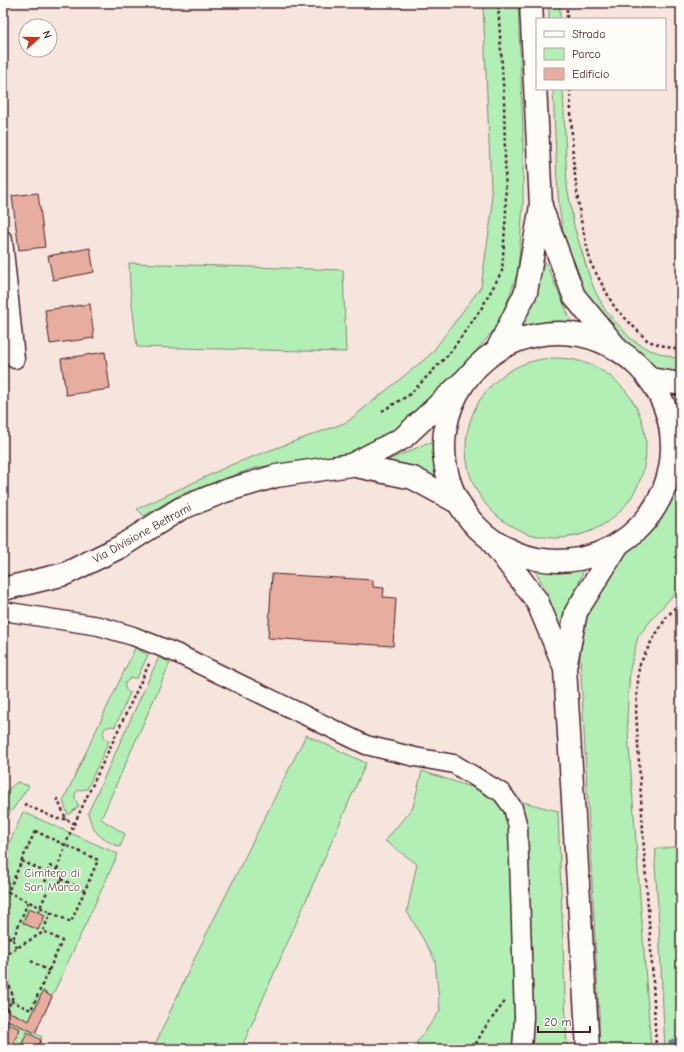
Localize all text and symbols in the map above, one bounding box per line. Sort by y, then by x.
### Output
north arrow [18,18,58,58]
legend [536,18,666,90]
text: Strada [572,27,605,41]
text: N [40,29,54,40]
text: Parco [572,47,601,61]
text: Edificio [572,67,609,81]
street label: Via Divisione Beltrami [90,500,194,566]
park label: Cimitero di San Marco [24,866,80,894]
scale bar [538,1008,590,1034]
text: 20 m [544,1015,572,1029]

